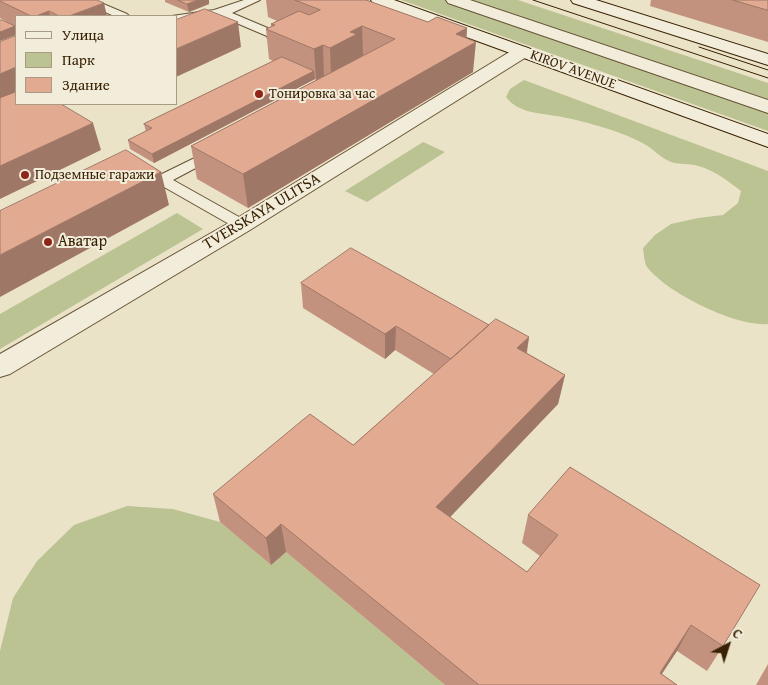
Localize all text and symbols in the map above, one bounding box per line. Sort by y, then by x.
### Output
legend [15,15,178,105]
text: Улица [62,24,104,45]
street label: KIROV AVENUE [528,47,618,93]
text: Парк [62,49,95,70]
text: Здание [62,74,110,95]
place label: Тонировка за час [269,86,375,102]
marker: Тонировка за час [253,88,265,100]
place label: Подземные гаражи [35,167,154,183]
marker: Подземные гаражи [19,169,31,181]
street label: TVERSKAYA ULITSA [200,169,324,255]
place label: Аватар [58,232,107,252]
marker: Аватар [42,236,54,248]
north arrow [703,620,753,670]
text: С [728,623,747,644]

